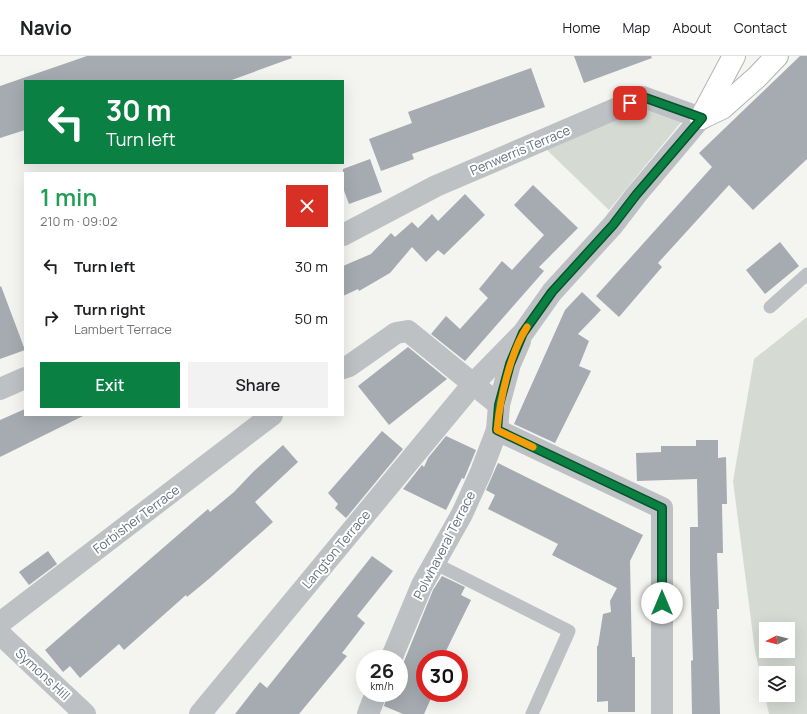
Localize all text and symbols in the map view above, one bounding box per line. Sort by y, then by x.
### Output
text: Navio [20,15,72,41]
text: Home [563,18,600,37]
text: Map [622,18,650,37]
text: About [672,18,712,37]
text: Contact [734,18,787,37]
pin [613,86,647,120]
text: 30 m [106,91,171,129]
icon: arrive [619,92,641,114]
icon: left [40,96,92,148]
street label: Penwerris Terrace [467,121,573,179]
text: Turn left [106,127,176,151]
text: 1 min [40,180,97,213]
button: close [286,185,328,227]
text: 210 m · 09:02 [40,212,117,230]
icon: left [40,255,62,277]
text: Turn left [74,256,136,277]
text: 30 m [295,256,328,277]
text: Turn right [74,299,145,320]
icon: right [40,307,62,329]
text: 50 m [294,308,328,329]
text: Lambert Terrace [74,320,172,338]
button: Exit [40,362,180,408]
button: Share [188,362,328,408]
street label: Forbisher Terrace [89,480,183,558]
street label: Polwhaveral Terrace [409,487,479,602]
street label: Langton Terrace [298,506,374,592]
position arrow [641,582,683,624]
north arrow [759,622,795,658]
map controls [759,622,795,702]
street label: Symons Hill [12,644,74,704]
speed limit sign: 30 [416,650,468,702]
text: 26 [370,657,394,684]
button: layers [759,666,795,702]
text: km/h [370,679,394,693]

